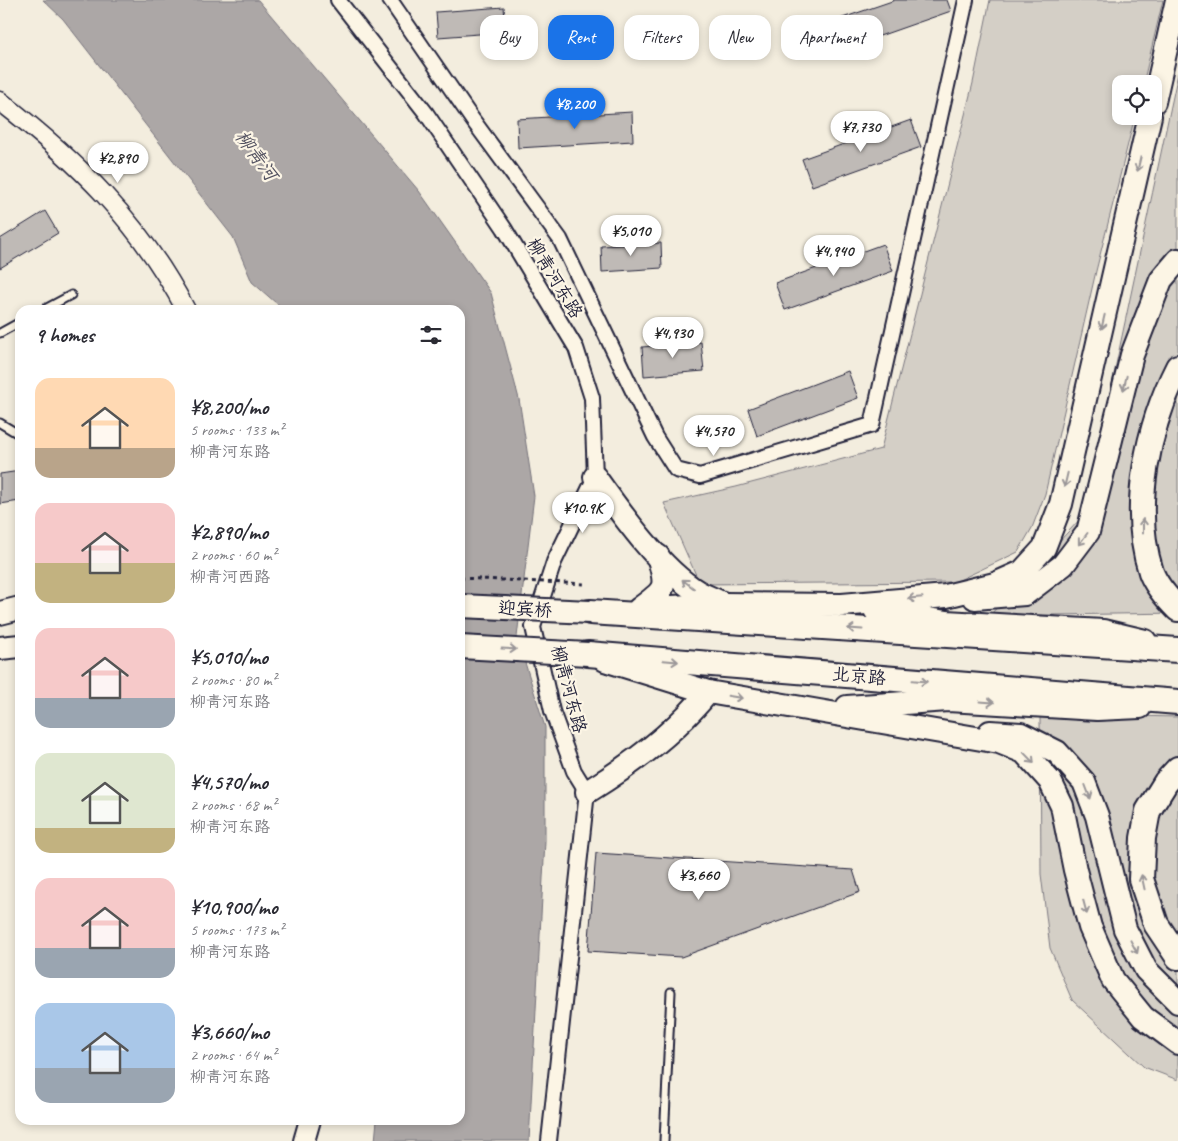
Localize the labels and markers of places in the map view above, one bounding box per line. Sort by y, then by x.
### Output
pin: ¥8,200 [534,88,616,130]
pin: ¥7,730 [820,110,902,153]
pin: ¥2,890 [77,142,159,184]
pin: ¥5,010 [590,214,672,257]
pin: ¥4,940 [793,234,875,277]
pin: ¥4,930 [632,316,714,359]
pin: ¥4,570 [673,414,755,457]
pin: ¥10.9K [542,492,624,534]
pin: ¥3,660 [658,858,740,901]

